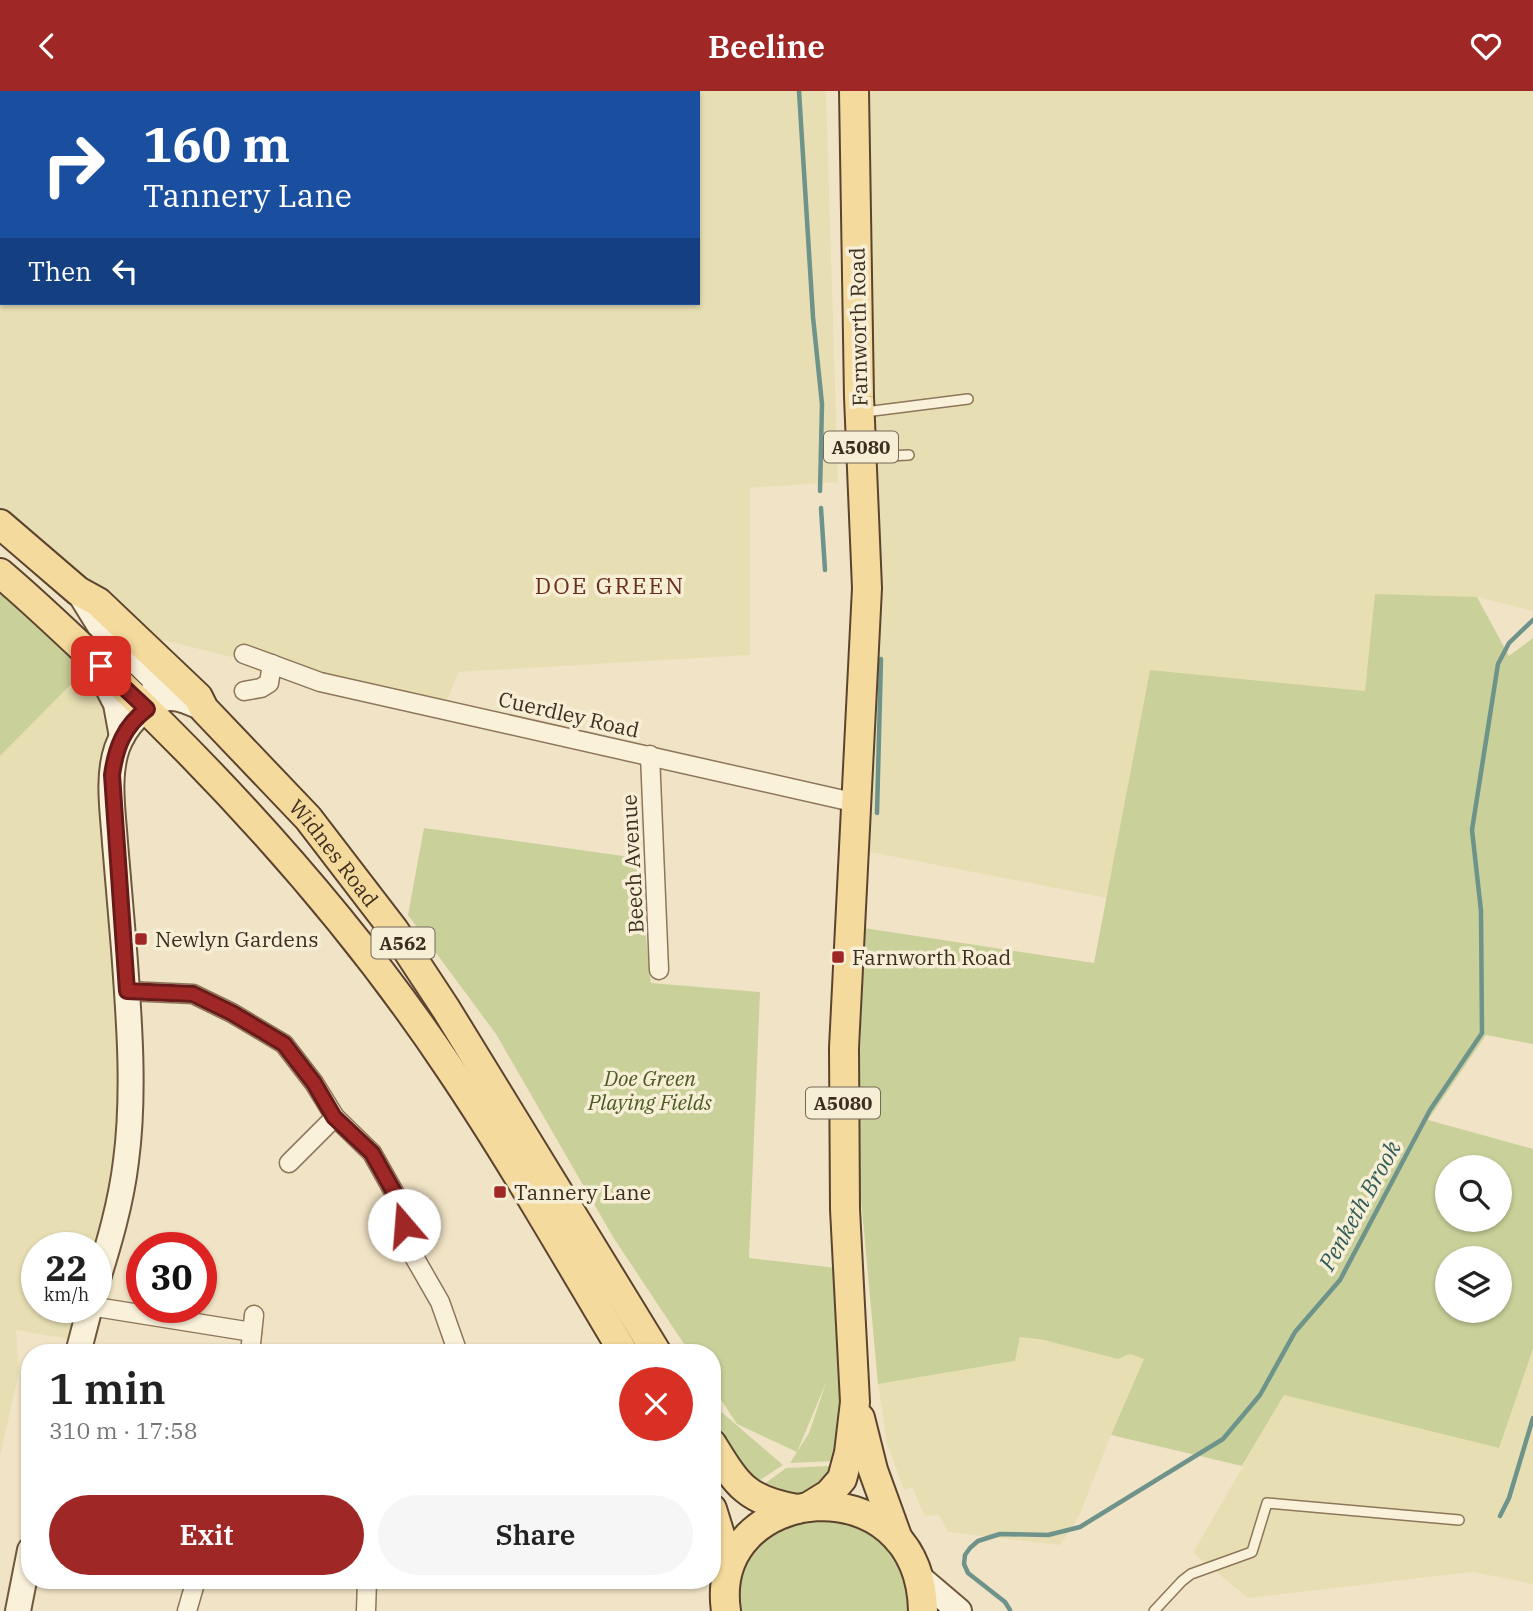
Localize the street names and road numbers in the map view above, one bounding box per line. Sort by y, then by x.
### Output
street label: Farnworth Road [843,247,873,407]
road number: A5080 [824,431,898,463]
street label: Cuerdley Road [496,684,642,744]
street label: Widnes Road [283,793,385,912]
street label: Beech Avenue [614,794,650,934]
road number: A562 [372,927,434,958]
road number: A5080 [806,1087,880,1119]

